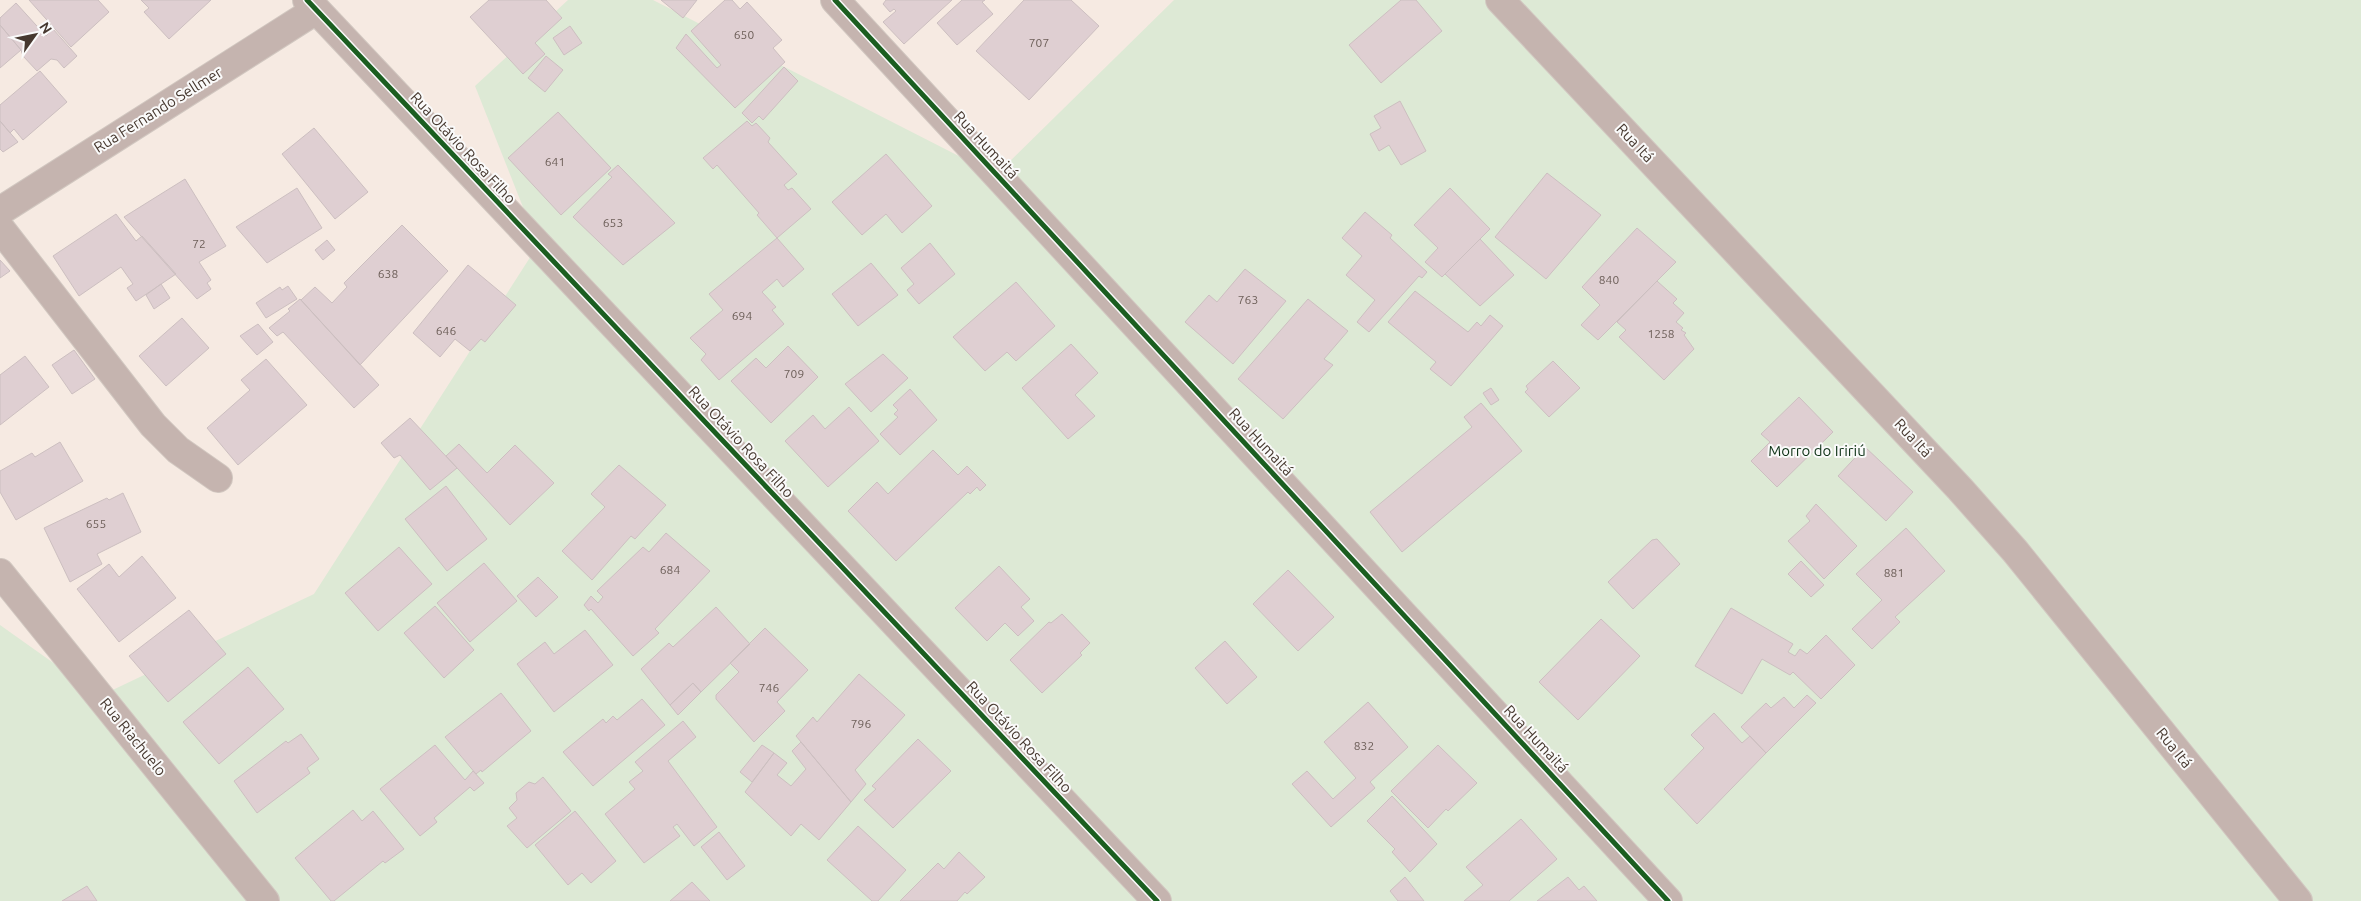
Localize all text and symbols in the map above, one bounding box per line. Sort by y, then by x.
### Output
north arrow [10,10,60,60]
text: N [36,19,55,37]
house number: 650 [734,28,754,41]
house number: 707 [1029,36,1049,49]
street label: Rua Fernando Sellmer [91,63,225,156]
street label: Rua Otávio Rosa Filho [407,88,519,207]
street label: Rua Humaitá [951,107,1022,182]
street label: Rua Itá [1613,120,1657,165]
house number: 641 [545,155,565,168]
house number: 653 [603,216,623,229]
house number: 72 [192,237,206,250]
house number: 638 [378,267,398,280]
house number: 840 [1599,273,1619,286]
house number: 763 [1238,293,1258,306]
house number: 694 [732,309,752,322]
house number: 646 [436,324,456,337]
house number: 1258 [1647,327,1675,340]
house number: 709 [784,367,804,380]
street label: Rua Otávio Rosa Filho [685,382,797,501]
street label: Rua Humaitá [1226,404,1297,479]
street label: Rua Itá [1891,415,1935,460]
park label: Morro do Iririú [1768,442,1866,459]
house number: 655 [86,517,106,530]
house number: 684 [660,563,680,576]
house number: 881 [1884,566,1904,579]
street label: Rua Otávio Rosa Filho [963,677,1075,796]
house number: 746 [759,681,779,694]
street label: Rua Riachuelo [97,694,170,779]
street label: Rua Humaitá [1501,701,1572,776]
house number: 796 [851,717,871,730]
street label: Rua Itá [2153,724,2196,771]
house number: 832 [1354,739,1374,752]

